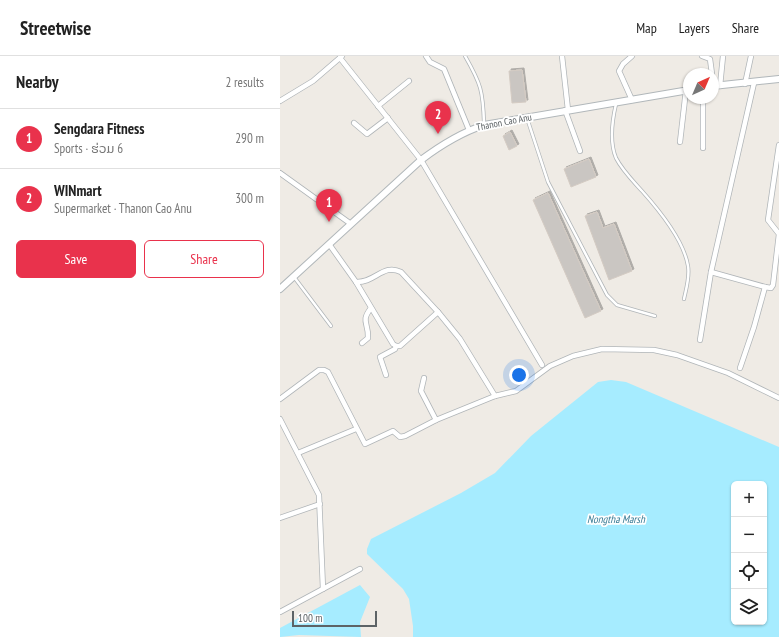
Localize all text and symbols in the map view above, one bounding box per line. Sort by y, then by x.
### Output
text: Streetwise [20,16,91,40]
text: Map [636,19,657,37]
text: Layers [679,19,710,37]
text: Share [732,19,759,37]
north arrow [683,68,719,104]
text: Nearby [16,71,59,93]
text: 2 results [225,74,264,91]
pin: 2 [425,101,451,134]
street label: Thanon Cao Anu [475,110,533,134]
text: Sengdara Fitness [54,119,145,138]
text: 1 [26,130,32,147]
text: 290 m [235,130,264,147]
text: Sports · ຮ່ວມ 6 [54,140,123,157]
text: WINmart [54,181,102,200]
pin: 1 [316,189,342,222]
text: 2 [26,190,32,207]
text: 300 m [235,190,264,207]
text: Supermarket · Thanon Cao Anu [54,200,192,217]
button: Save [16,240,136,278]
button: Share [144,240,264,278]
your location [509,365,529,385]
map controls [731,481,767,625]
button: + [731,481,767,517]
water label: Nongtha Marsh [587,512,646,526]
button: − [731,517,767,553]
button: locate [731,553,767,589]
button: layers [731,589,767,625]
scale bar [292,609,377,628]
text: 100 m [298,611,322,625]

